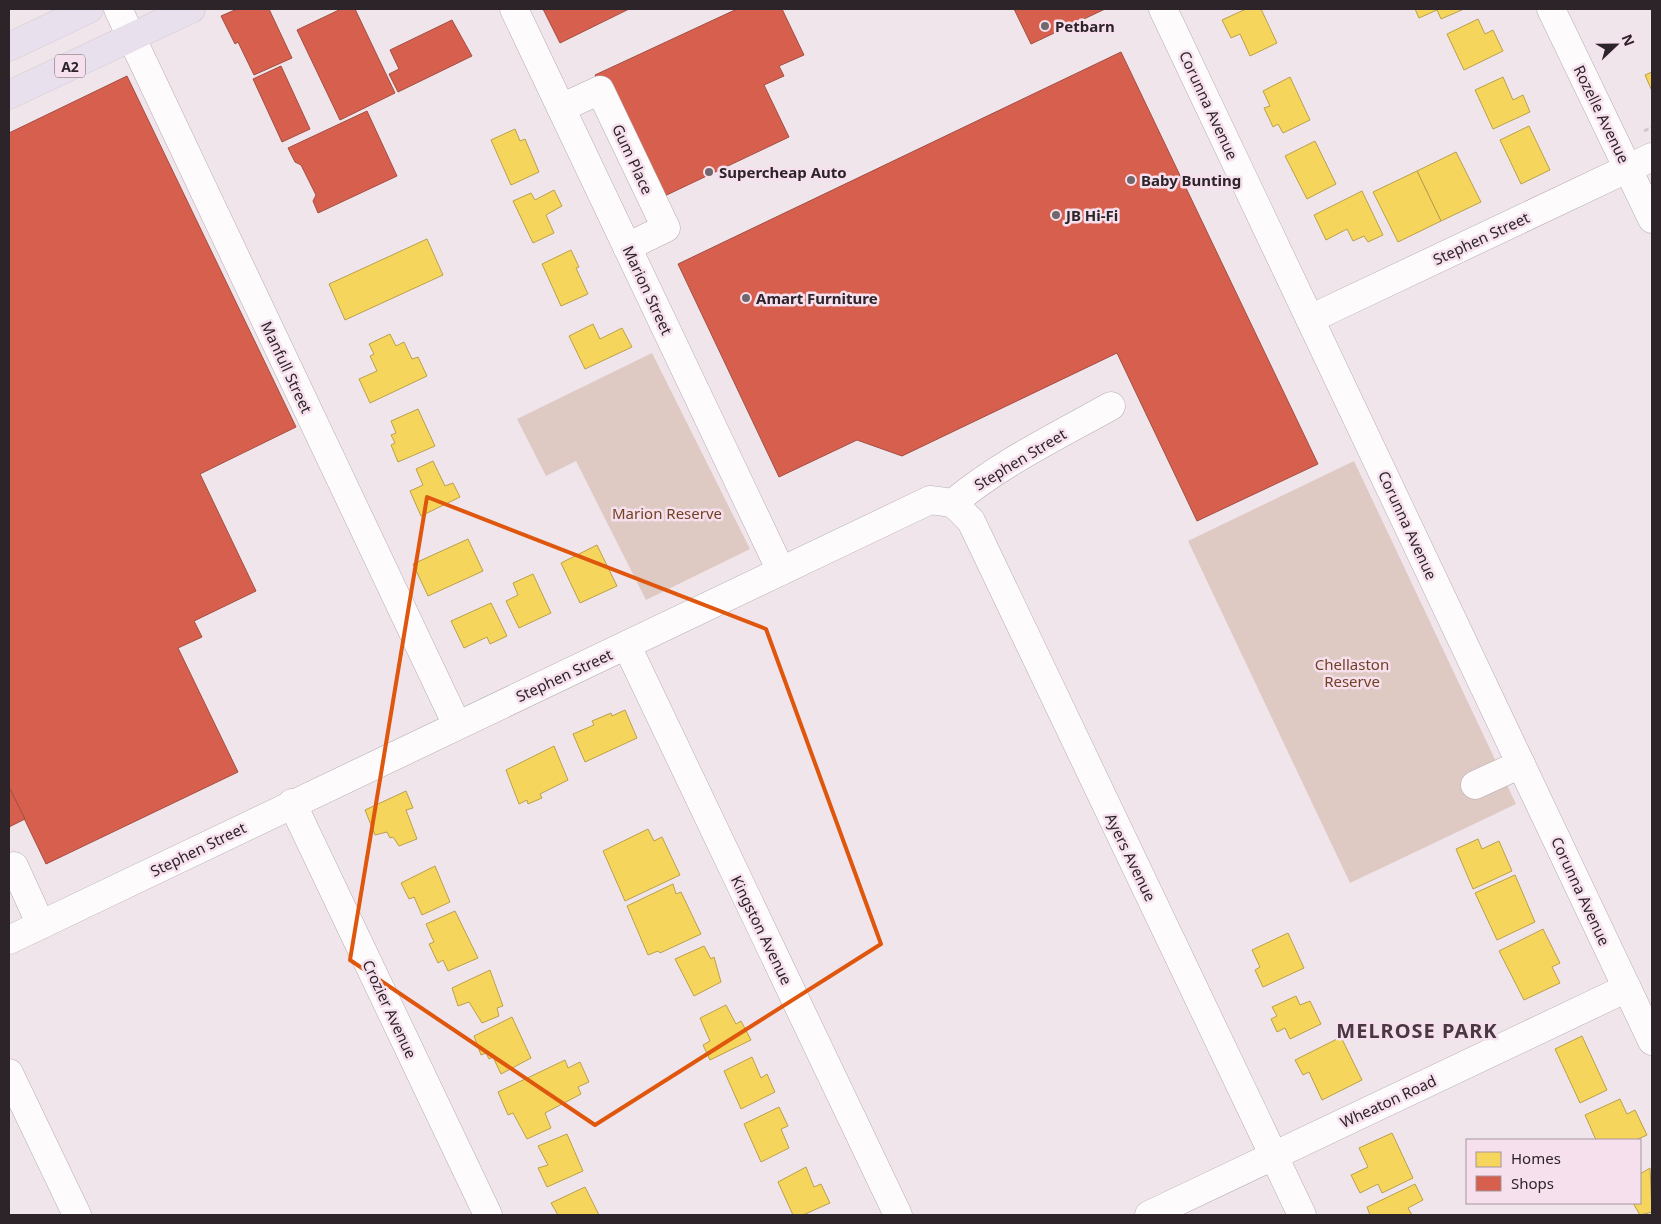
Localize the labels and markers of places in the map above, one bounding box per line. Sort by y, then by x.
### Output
place label: Petbarn [1055,16,1115,36]
marker: Petbarn [1039,20,1051,32]
place label: Supercheap Auto [719,162,847,182]
marker: Supercheap Auto [703,166,715,178]
place label: Baby Bunting [1141,170,1241,190]
marker: Baby Bunting [1125,174,1137,186]
place label: JB Hi-Fi [1064,205,1118,225]
marker: JB Hi-Fi [1050,209,1062,221]
place label: Amart Furniture [756,288,878,308]
marker: Amart Furniture [740,292,752,304]

